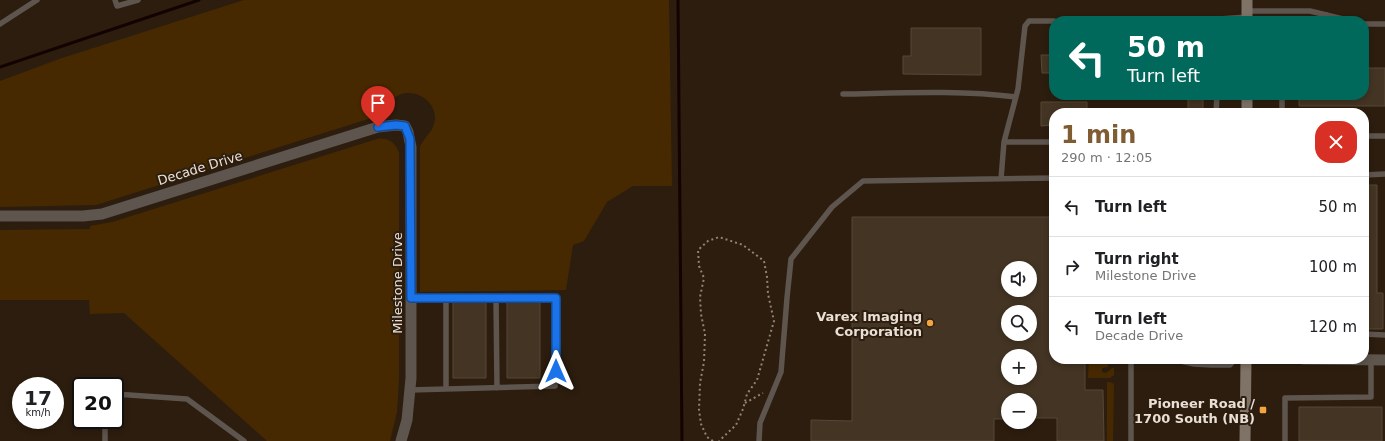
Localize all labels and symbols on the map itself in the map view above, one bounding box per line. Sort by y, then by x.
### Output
pin [361,86,395,127]
street label: Decade Drive [156,148,244,188]
street label: Milestone Drive [390,232,405,334]
place label: Varex Imaging Corporation [816,309,922,339]
marker: Varex Imaging Corporation [925,318,935,328]
position arrow [535,350,577,392]
speed limit sign: 20 [72,377,124,429]
place label: Pioneer Road / 1700 South (NB) [1134,396,1255,426]
marker: Pioneer Road / 1700 South (NB) [1258,405,1268,415]

